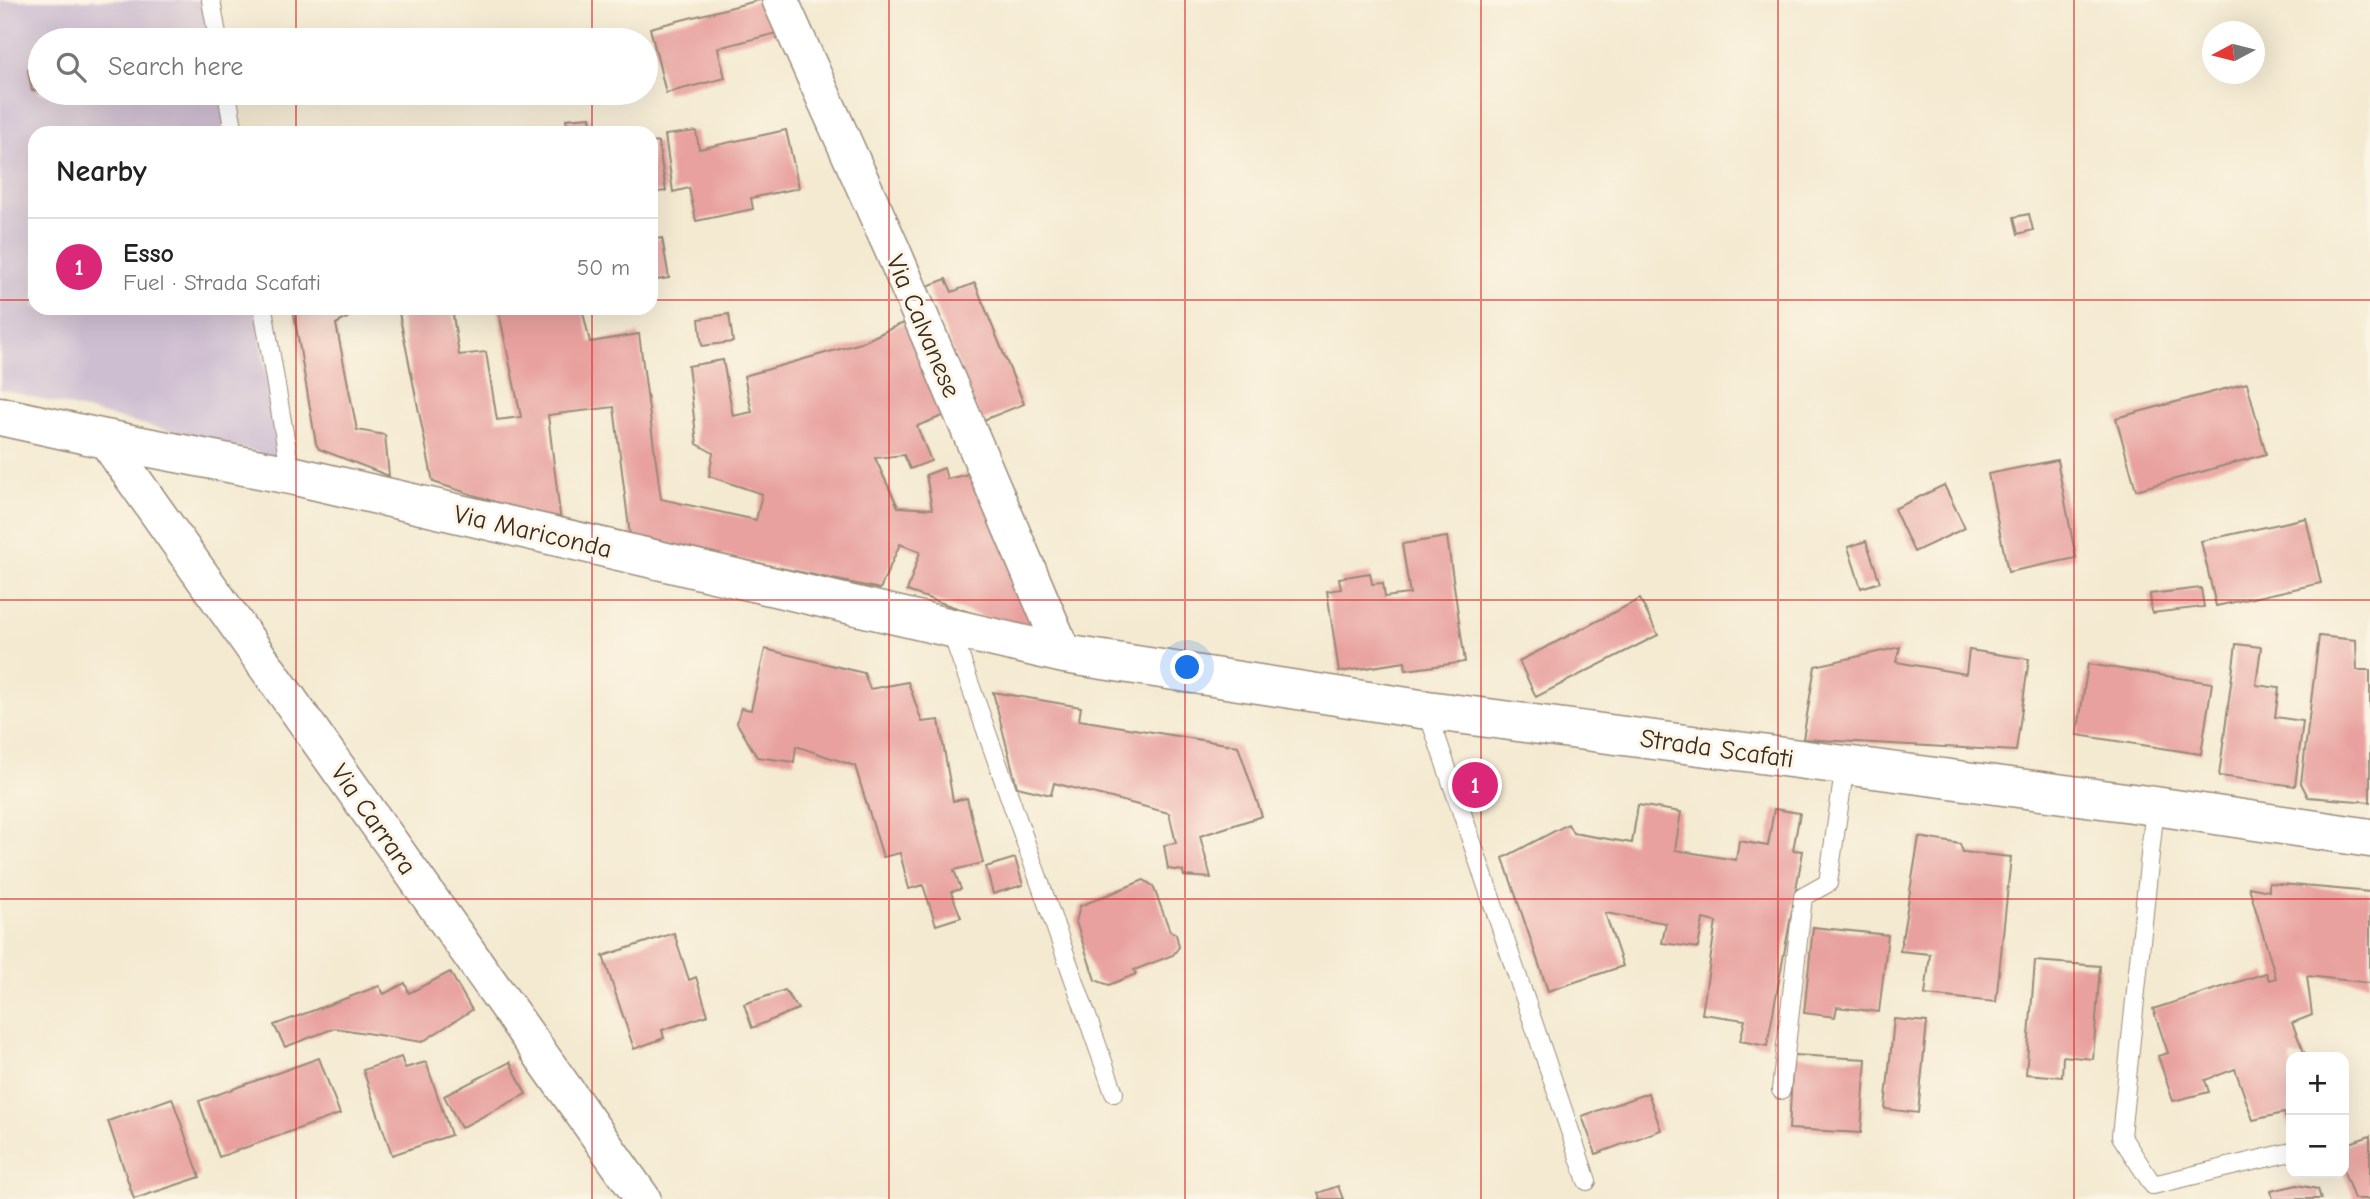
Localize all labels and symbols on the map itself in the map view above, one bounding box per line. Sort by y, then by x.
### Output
north arrow [2202,21,2265,84]
street label: Via Calvanese [880,251,967,402]
street label: Via Mariconda [451,499,615,565]
your location [1170,650,1204,684]
street label: Strada Scafati [1638,723,1796,775]
street label: Via Carrara [324,758,422,881]
pin: 1 [1452,759,1498,811]

